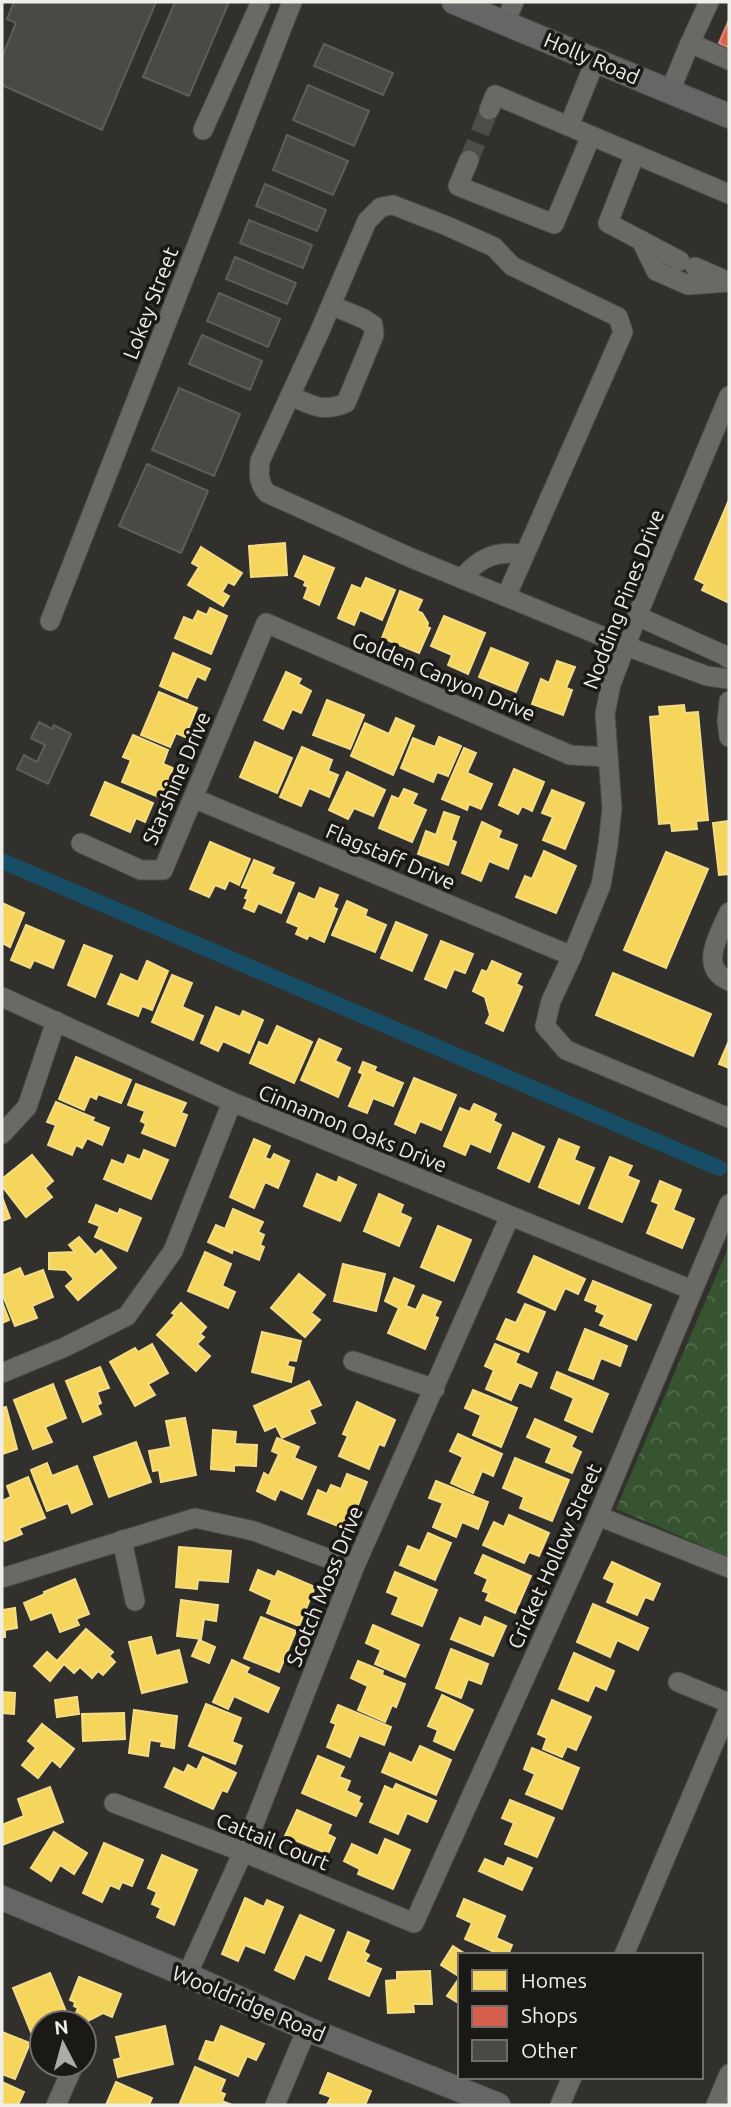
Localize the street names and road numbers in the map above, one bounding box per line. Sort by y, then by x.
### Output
street label: Holly Road [541,27,643,89]
street label: Lokey Street [118,243,182,363]
street label: Nodding Pines Drive [578,506,668,692]
street label: Golden Canyon Drive [349,627,539,725]
street label: Starshine Drive [137,708,215,848]
street label: Flagstaff Drive [323,818,459,894]
street label: Cinnamon Oaks Drive [255,1079,451,1177]
street label: Cricket Hollow Street [502,1460,606,1652]
street label: Scotch Moss Drive [281,1502,367,1670]
street label: Cattail Court [213,1807,333,1875]
street label: Wooldridge Road [169,1960,329,2046]

